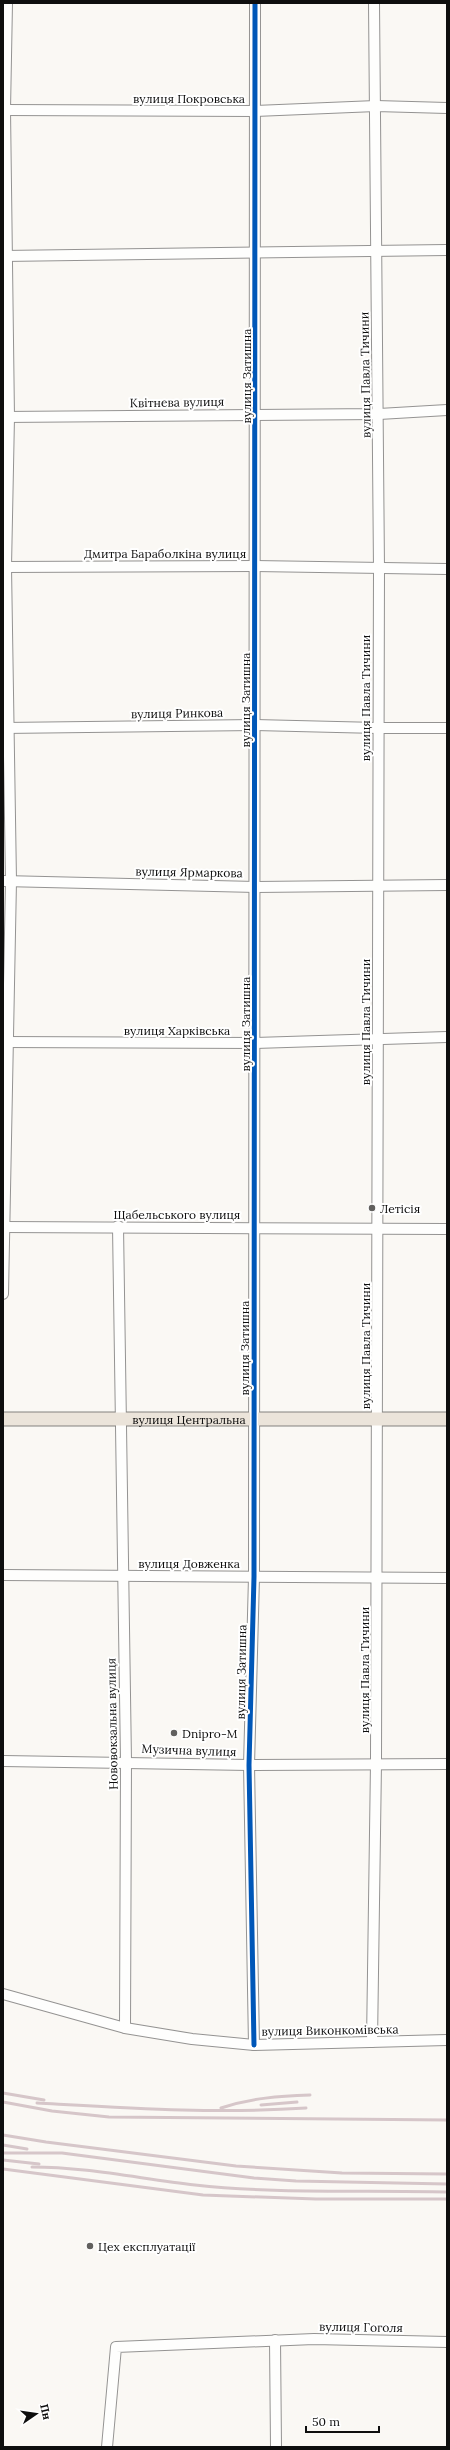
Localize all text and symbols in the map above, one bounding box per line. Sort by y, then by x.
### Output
street label: вулиця Покровська [133,91,245,106]
street label: вулиця Павла Тичини [356,312,374,438]
street label: вулиця Затишна [239,329,254,423]
street label: Квітнева вулиця [130,394,224,410]
street label: Дмитра Бараболкіна вулиця [84,546,246,561]
street label: вулиця Павла Тичини [358,635,373,761]
street label: вулиця Затишна [238,653,253,747]
street label: вулиця Ринкова [131,705,223,721]
street label: вулиця Ярмаркова [135,864,243,880]
street label: вулиця Павла Тичини [358,959,373,1085]
street label: вулиця Затишна [238,977,253,1071]
street label: вулиця Харківська [124,1023,230,1038]
place label: Летісія [380,1201,420,1216]
marker: Летісія [367,1203,377,1213]
street label: Щабельського вулиця [114,1207,240,1222]
street label: вулиця Павла Тичини [358,1283,373,1409]
street label: вулиця Затишна [237,1301,252,1395]
street label: вулиця Центральна [132,1412,246,1427]
street label: вулиця Довженка [138,1556,240,1571]
street label: вулиця Павла Тичини [357,1607,372,1733]
street label: вулиця Затишна [233,1624,249,1720]
street label: Нововокзальна вулиця [103,1658,121,1790]
place label: Dnipro-M [182,1726,238,1741]
marker: Dnipro-M [169,1728,179,1738]
street label: Музична вулиця [141,1741,237,1759]
street label: вулиця Виконкомівська [261,2021,399,2039]
place label: Цех експлуатації [98,2239,196,2254]
marker: Цех експлуатації [85,2241,95,2251]
street label: вулиця Гоголя [319,2319,403,2335]
north arrow [16,2394,56,2434]
text: Пн [37,2402,54,2421]
scale bar [306,2408,379,2434]
text: 50 m [312,2414,340,2429]

